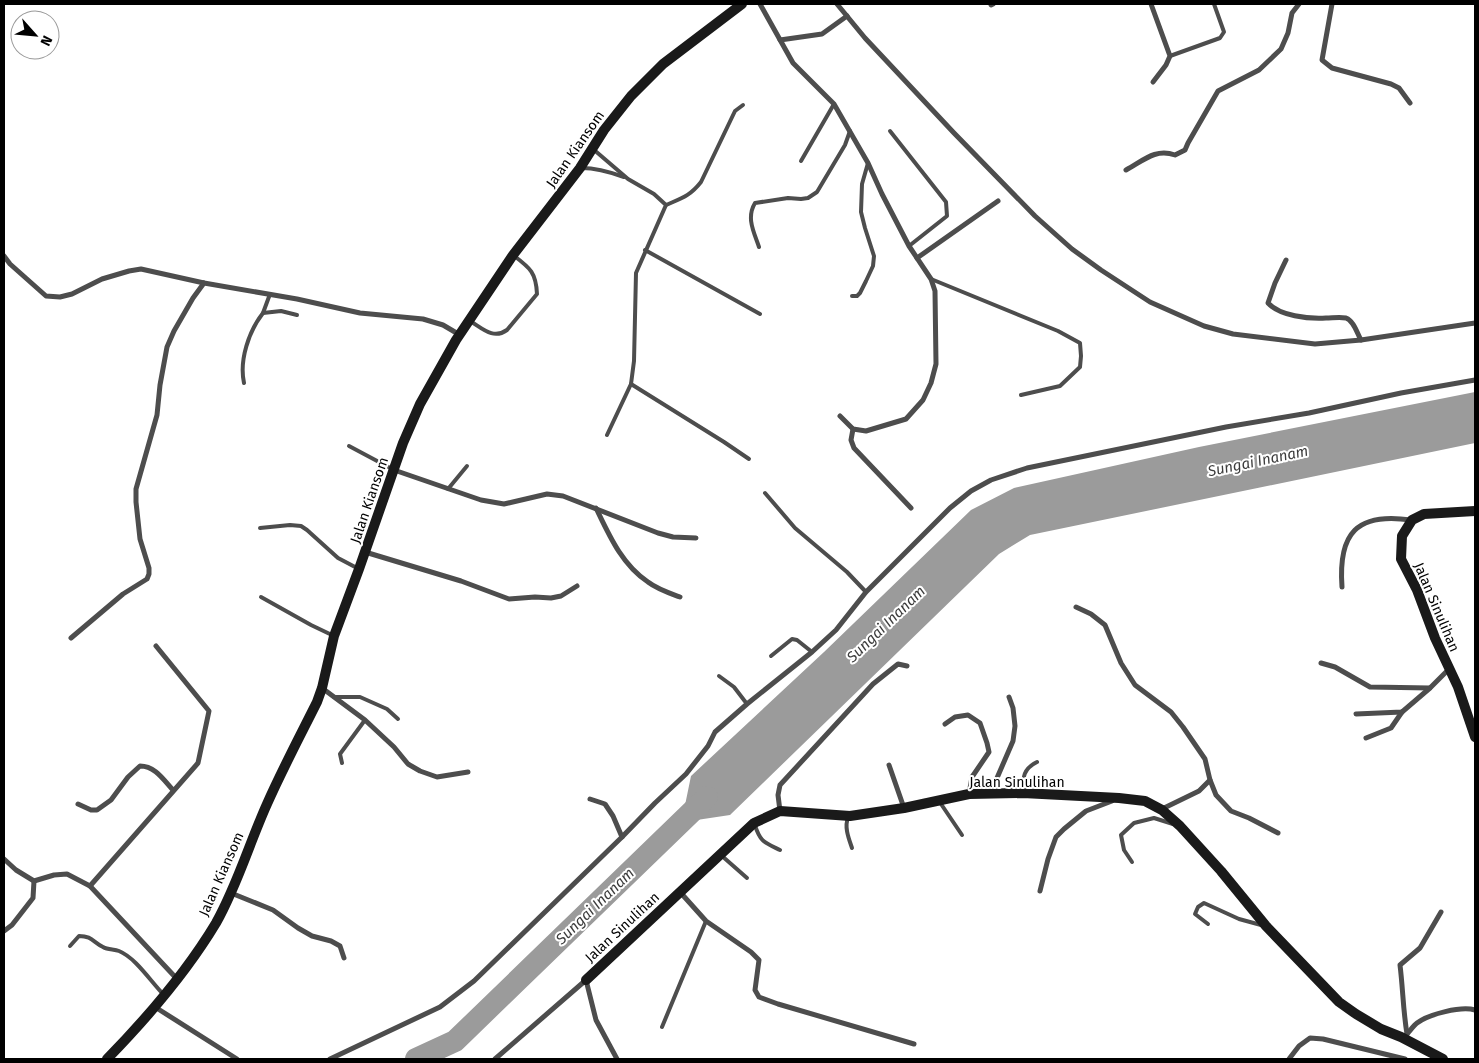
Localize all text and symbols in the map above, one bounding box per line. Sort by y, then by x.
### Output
north arrow [10,10,60,60]
text: N [36,33,56,49]
street label: Jalan Kiansom [543,108,608,191]
water label: Sungai Inanam [1205,442,1310,481]
street label: Jalan Kiansom [347,455,392,546]
street label: Jalan Sinulihan [1410,560,1463,654]
water label: Sungai Inanam [842,582,929,667]
street label: Jalan Sinulihan [969,774,1065,791]
street label: Jalan Kiansom [195,830,248,919]
water label: Sungai Inanam [551,864,638,949]
street label: Jalan Sinulihan [582,889,663,966]

